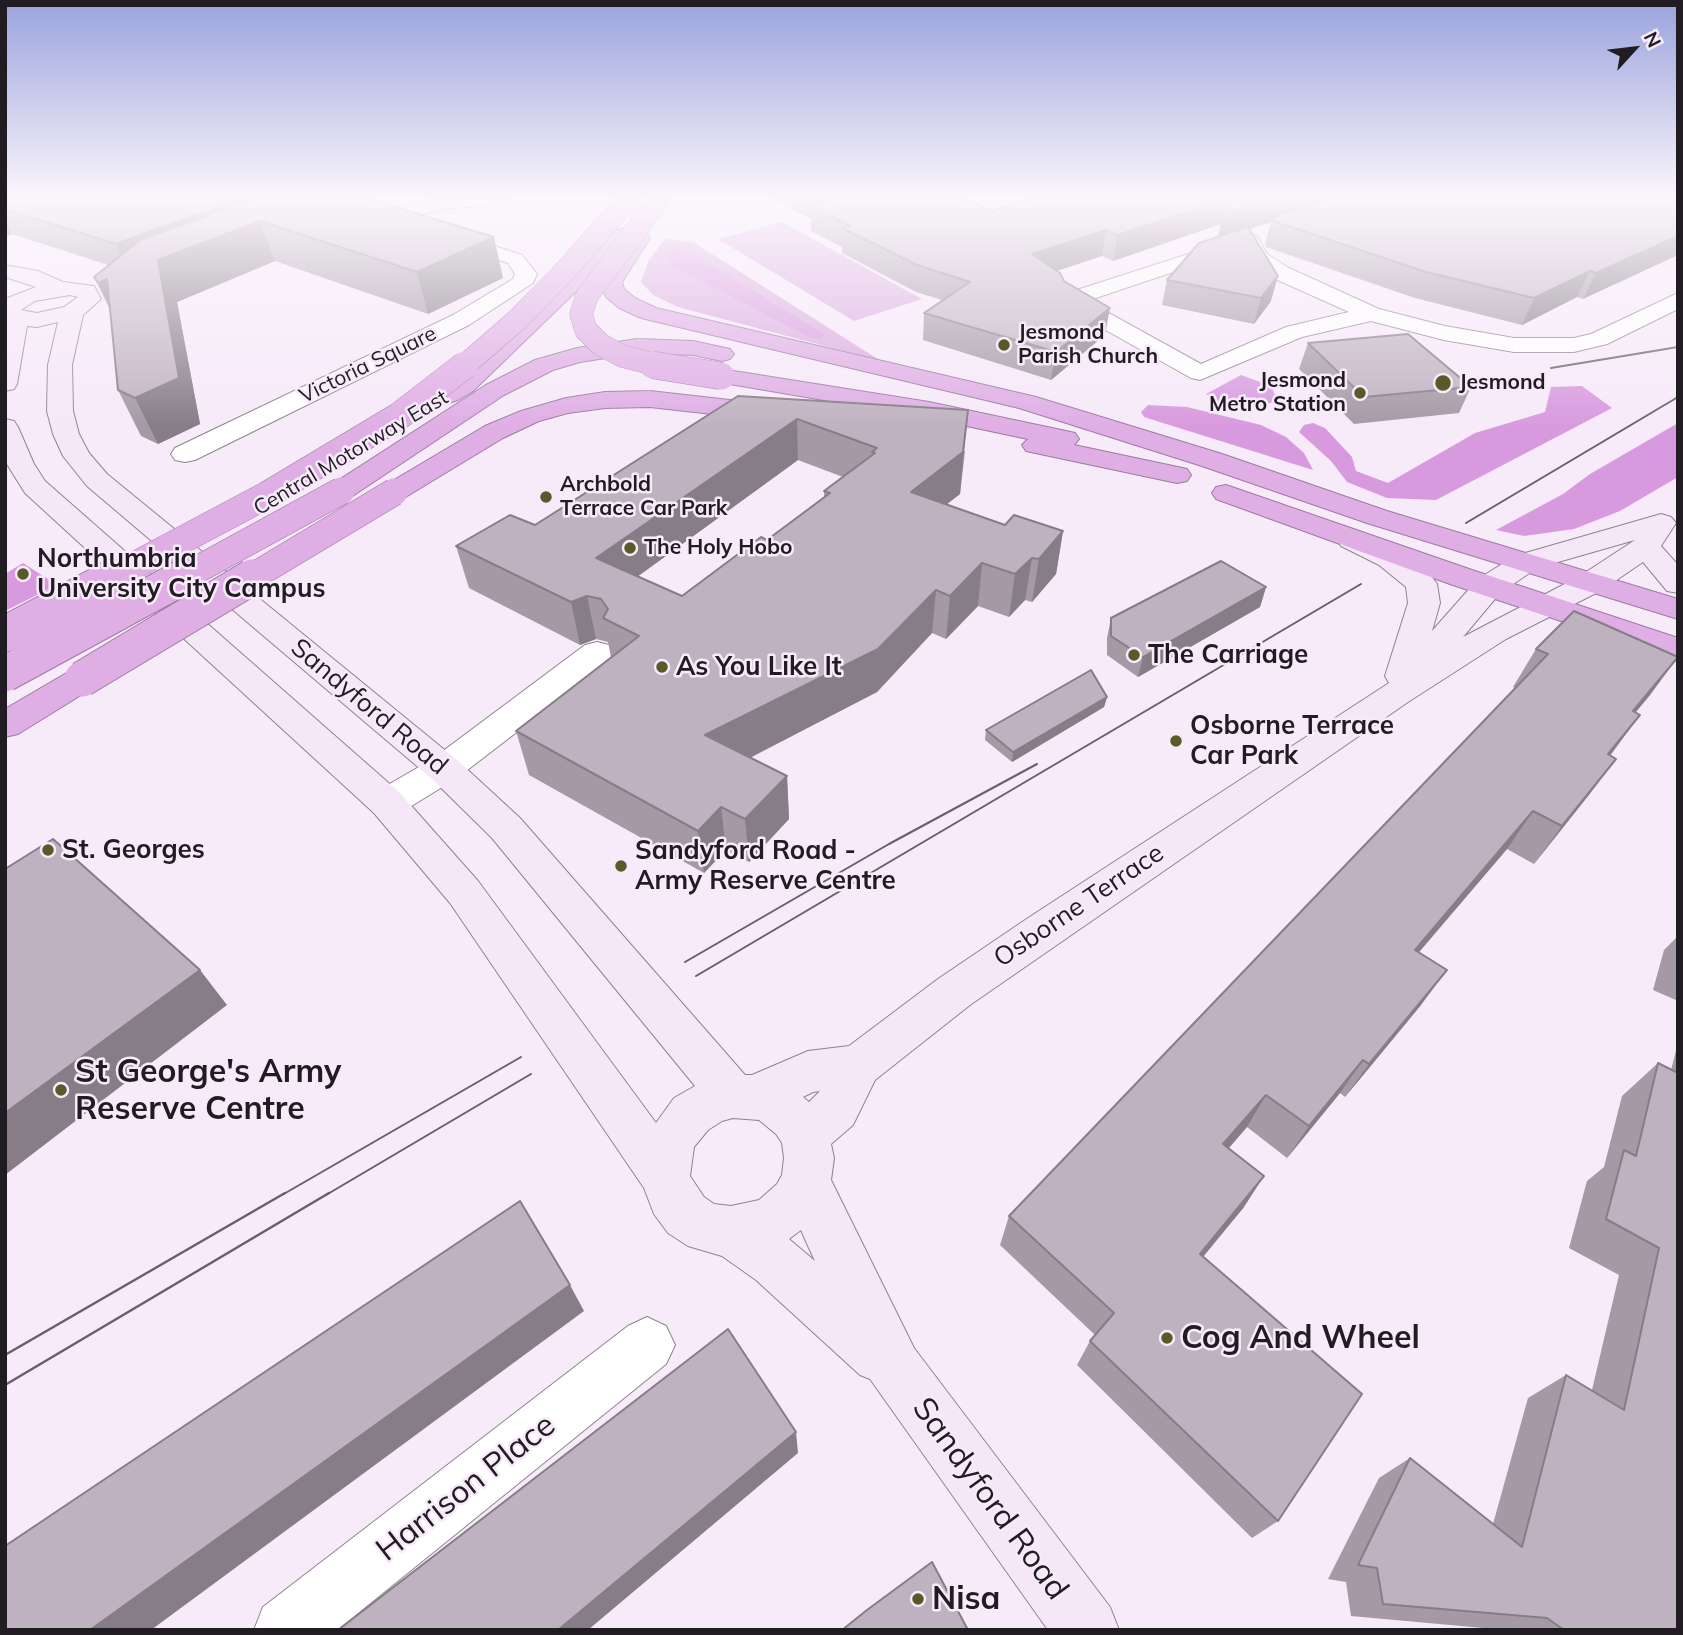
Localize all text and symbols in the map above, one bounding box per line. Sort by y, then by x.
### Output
north arrow [1599,14,1669,84]
text: N [1639,28,1667,51]
place label: Jesmond Parish Church [1018,320,1158,370]
street label: Victoria Square [295,321,441,409]
marker: Jesmond Parish Church [996,337,1012,353]
place label: Jesmond Metro Station [1209,368,1346,418]
place label: Jesmond [1459,370,1546,396]
marker: Jesmond [1433,373,1453,393]
street label: Central Motorway East [249,385,453,521]
marker: Jesmond Metro Station [1352,385,1368,401]
place label: Archbold Terrace Car Park [560,472,727,522]
marker: Archbold Terrace Car Park [538,489,554,505]
place label: The Holy Hobo [644,535,792,561]
marker: The Holy Hobo [622,540,638,556]
place label: Northumbria University City Campus [37,543,325,604]
marker: Northumbria University City Campus [15,566,31,582]
street label: Sandyford Road [284,632,454,782]
place label: The Carriage [1148,639,1308,671]
marker: The Carriage [1126,647,1142,663]
place label: As You Like It [676,651,842,683]
marker: As You Like It [654,659,670,675]
place label: Osborne Terrace Car Park [1190,710,1394,772]
marker: Osborne Terrace Car Park [1168,733,1184,749]
place label: St. Georges [62,834,205,866]
place label: Sandyford Road - Army Reserve Centre [635,835,896,896]
street label: Osborne Terrace [988,838,1170,974]
marker: St. Georges [40,842,56,858]
marker: Sandyford Road - Army Reserve Centre [613,858,629,874]
place label: St George's Army Reserve Centre [75,1053,341,1128]
marker: St George's Army Reserve Centre [53,1082,69,1098]
place label: Cog And Wheel [1181,1319,1420,1357]
marker: Cog And Wheel [1159,1330,1175,1346]
street label: Sandyford Road [904,1390,1076,1608]
street label: Harrison Place [369,1406,563,1570]
place label: Nisa [932,1580,1000,1618]
marker: Nisa [910,1591,926,1607]

